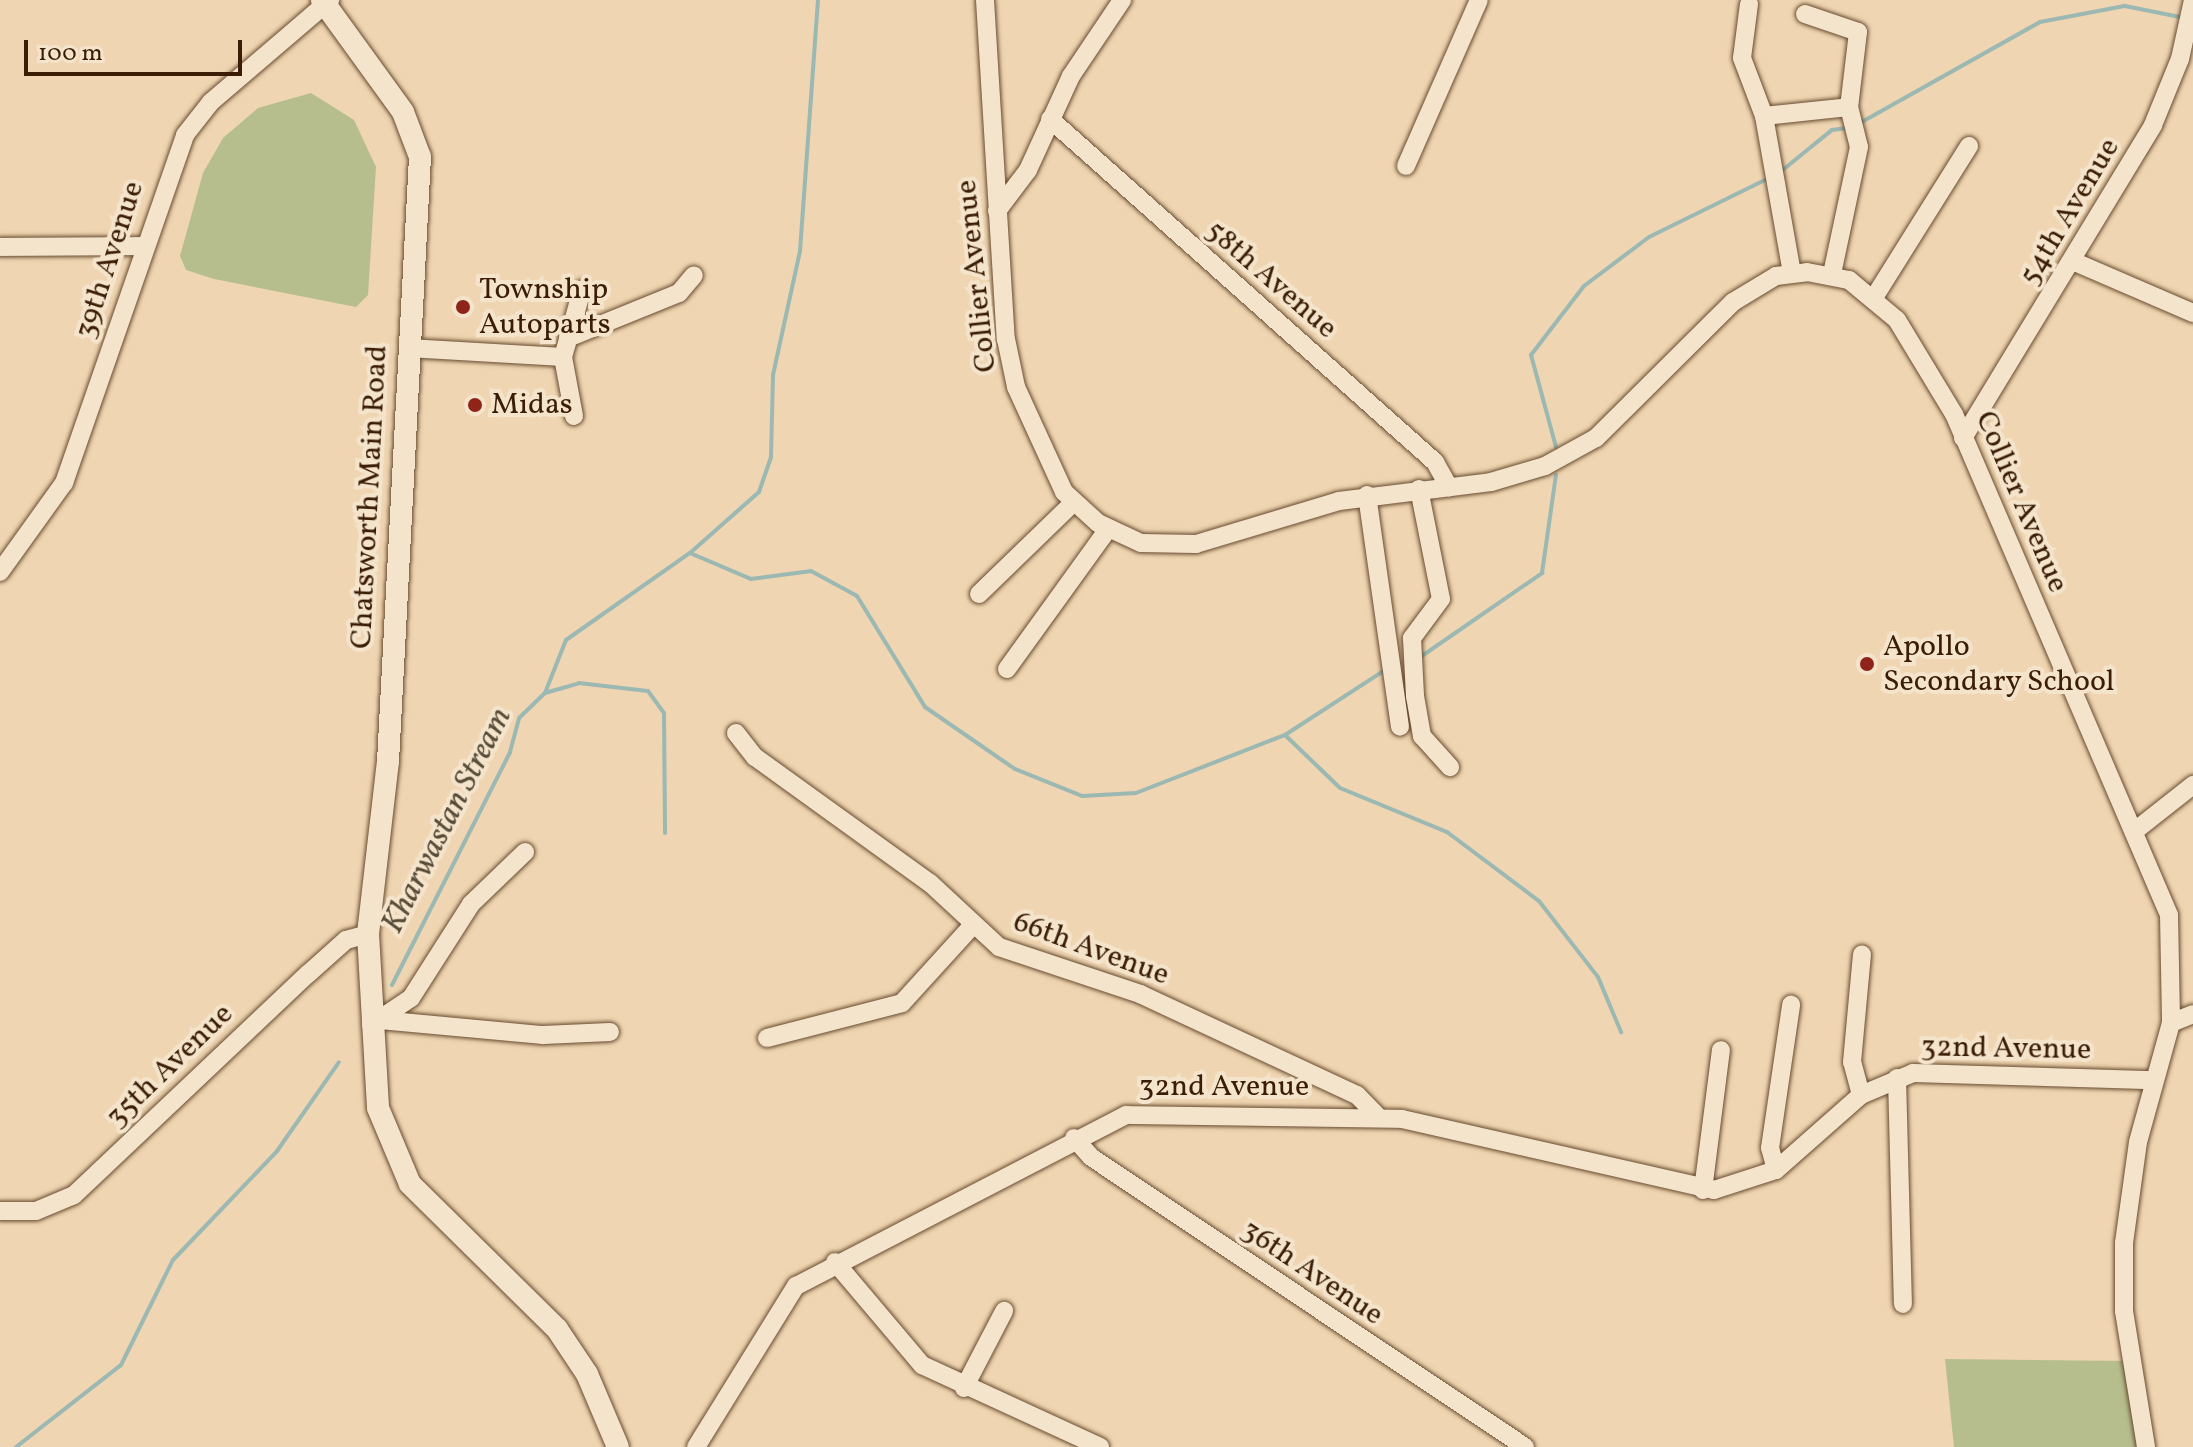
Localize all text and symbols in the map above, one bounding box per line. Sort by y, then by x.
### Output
scale bar [28,24,246,74]
text: 100 m [38,37,103,71]
street label: 54th Avenue [2012,132,2128,292]
street label: 39th Avenue [68,177,152,343]
street label: Collier Avenue [949,178,1005,374]
street label: 58th Avenue [1198,213,1344,347]
place label: Township Autoparts [479,272,611,342]
marker: Township Autoparts [454,298,472,316]
street label: Chatsworth Main Road [344,344,396,650]
place label: Midas [491,387,573,423]
marker: Midas [466,396,484,414]
street label: Collier Avenue [1967,406,2075,598]
place label: Apollo Secondary School [1883,629,2115,700]
marker: Apollo Secondary School [1858,655,1876,673]
water label: Kharwastan Stream [375,702,521,940]
street label: 66th Avenue [1008,904,1174,994]
street label: 35th Avenue [99,997,241,1135]
street label: 32nd Avenue [1920,1030,2092,1068]
street label: 32nd Avenue [1139,1069,1309,1105]
street label: 36th Avenue [1234,1212,1390,1334]

